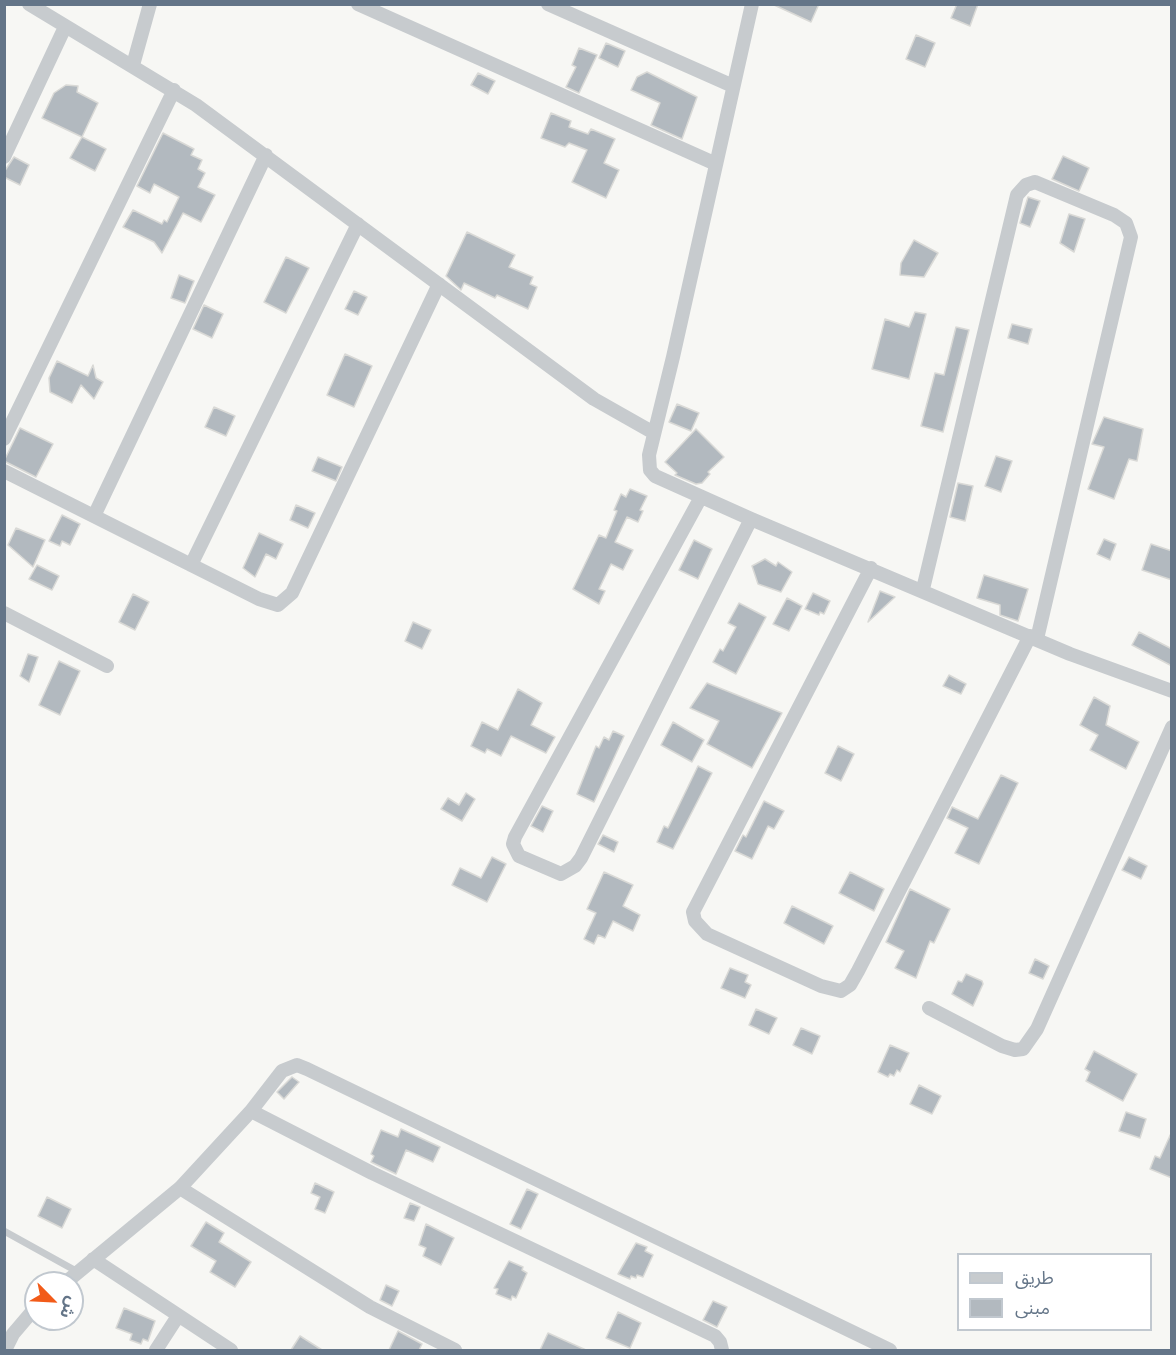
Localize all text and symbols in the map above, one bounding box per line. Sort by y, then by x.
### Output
legend [957,1253,1152,1331]
text: طريق [1015,1266,1054,1290]
north arrow [24,1271,84,1331]
text: ش [55,1293,83,1322]
text: مبنى [1015,1296,1050,1320]

